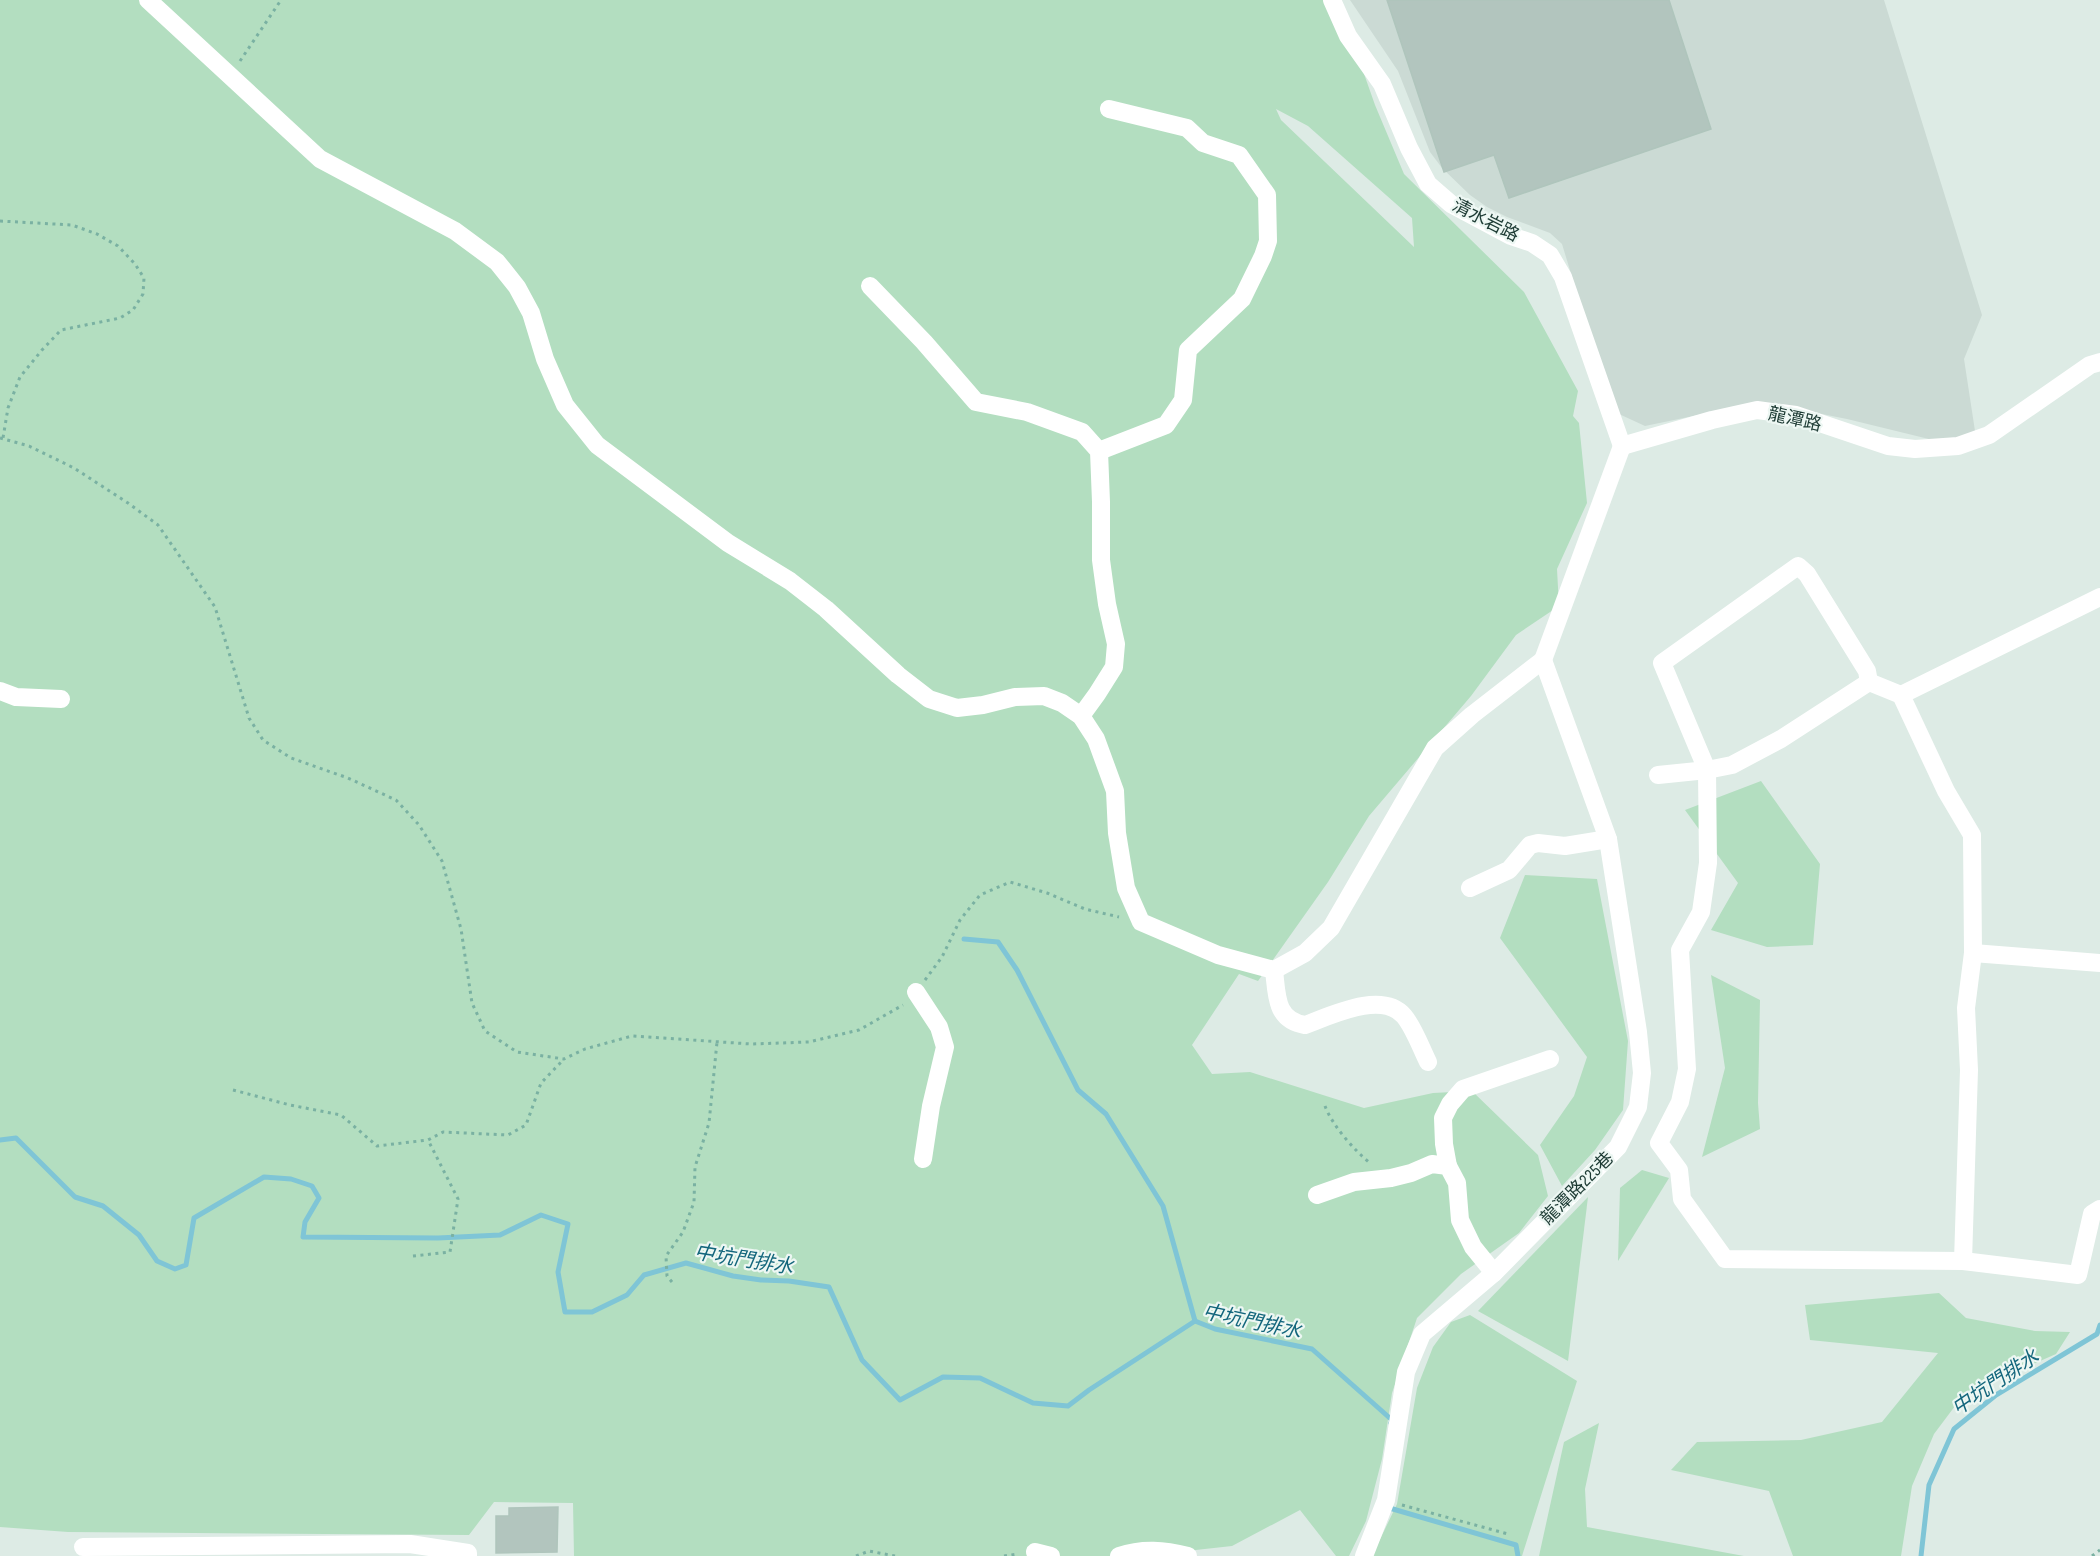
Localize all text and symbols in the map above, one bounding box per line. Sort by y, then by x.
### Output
street label: 清水岩路 [1449,195,1523,246]
street label: 龍潭路 [1766,403,1824,436]
street label: 龍潭路225巷 [1537,1148,1618,1229]
water label: 中坑門排水 [693,1240,796,1280]
water label: 中坑門排水 [1200,1300,1304,1344]
water label: 中坑門排水 [1947,1344,2045,1421]

